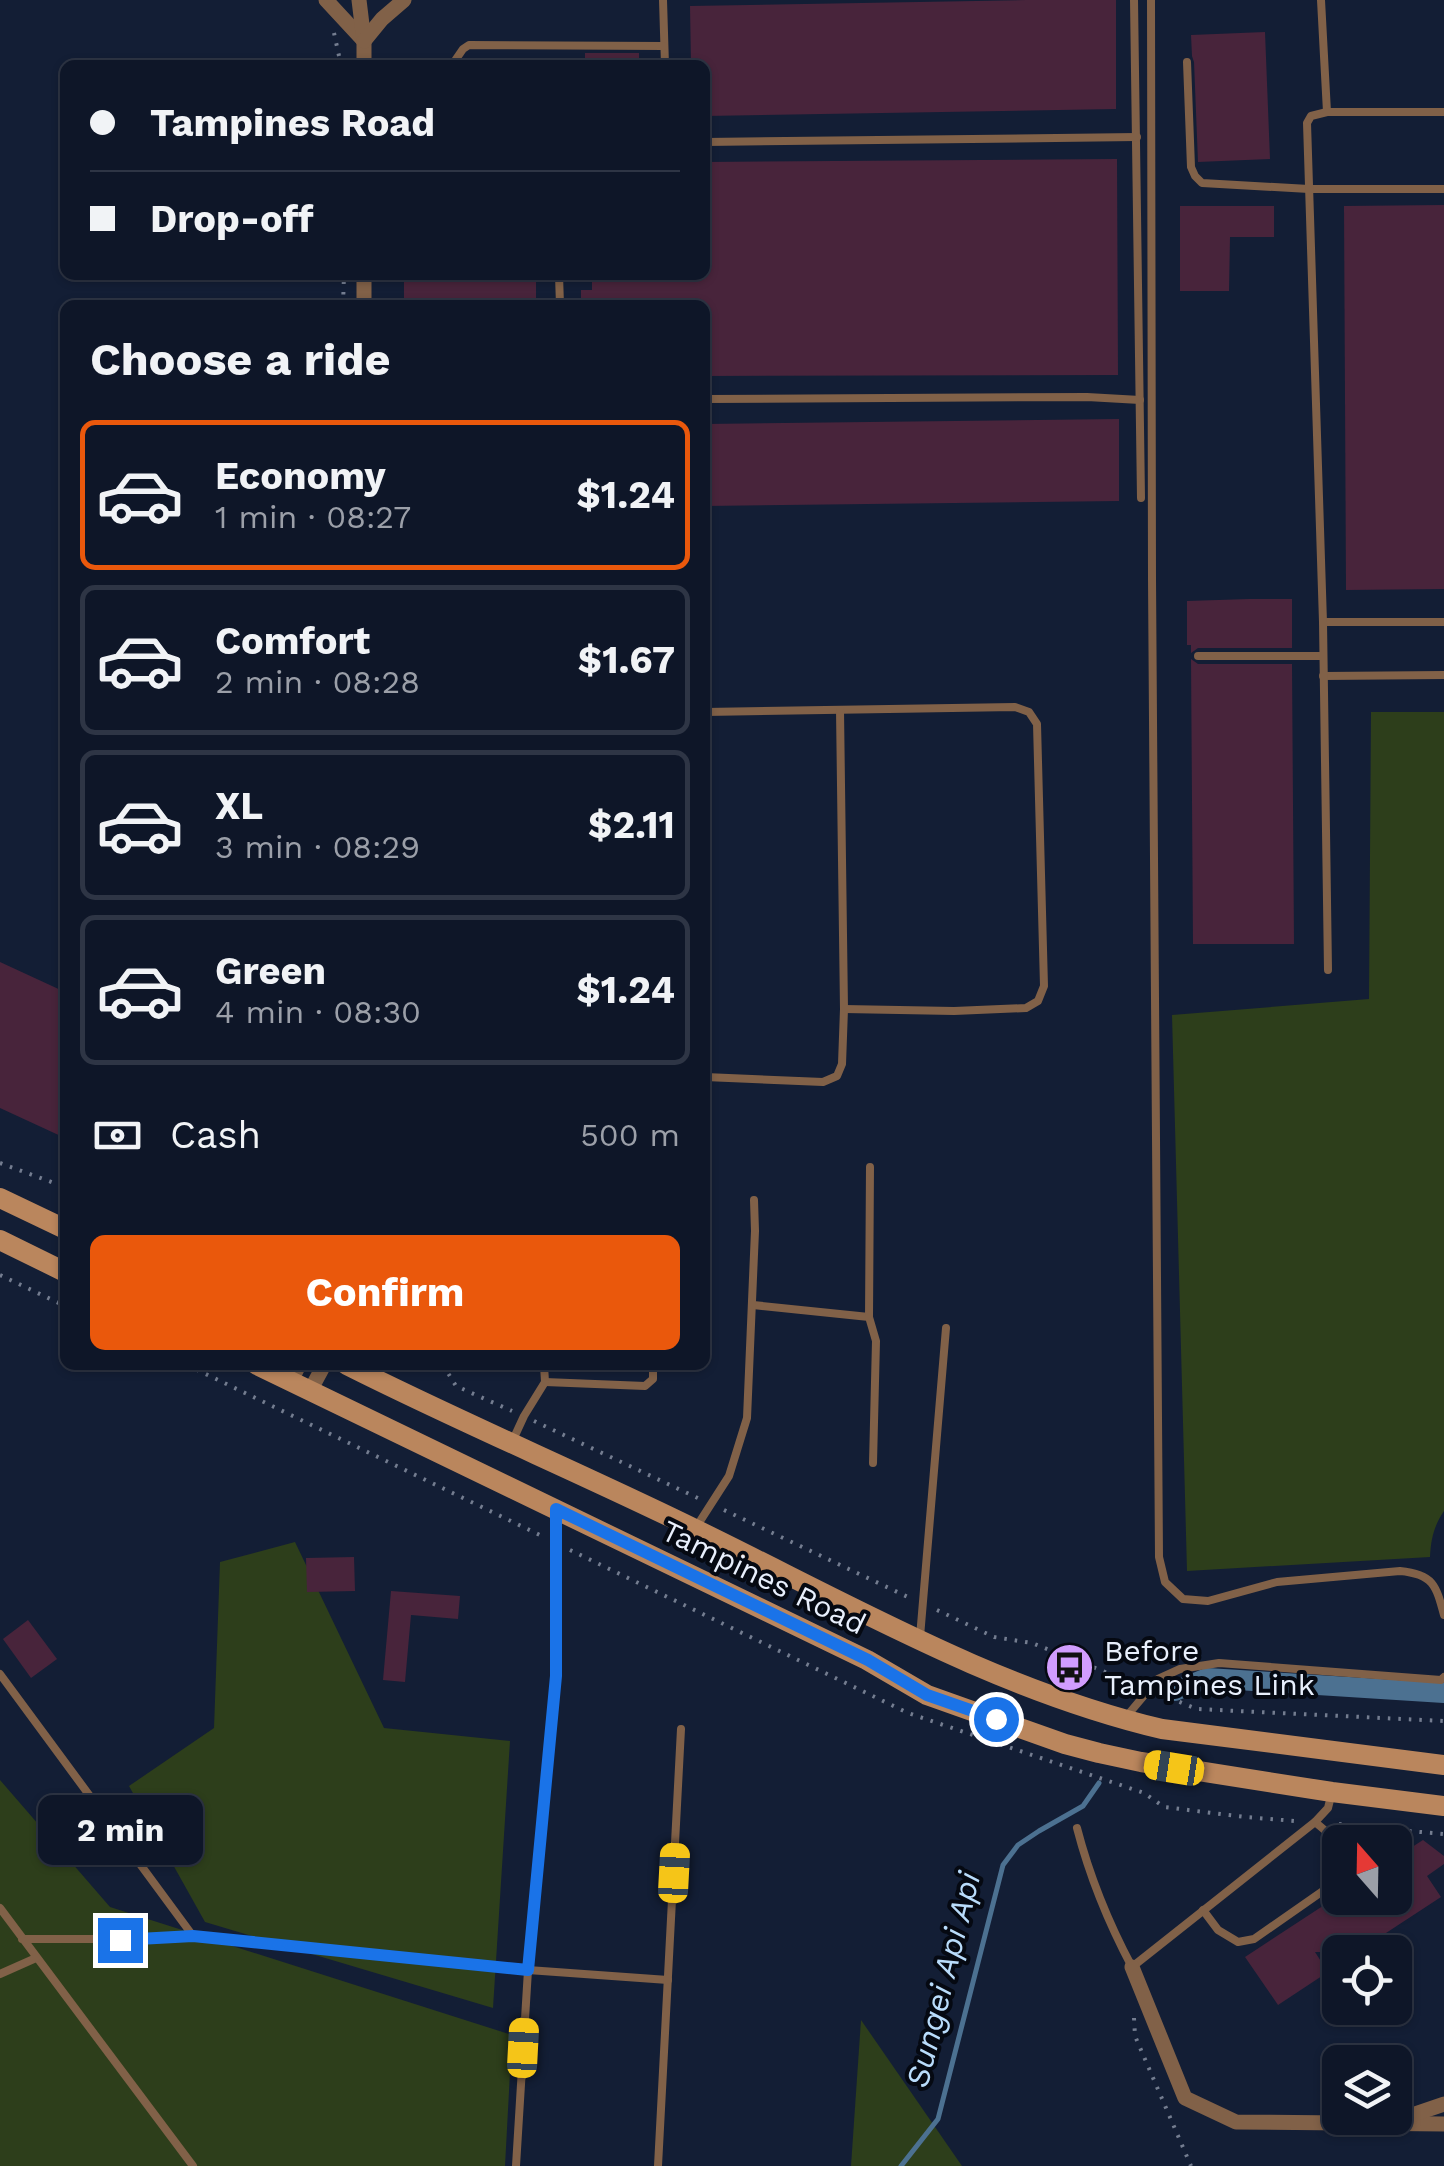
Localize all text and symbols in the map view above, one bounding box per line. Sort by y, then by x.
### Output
text: Tampines Road [150,101,435,145]
text: Drop-off [150,197,314,241]
text: Choose a ride [90,333,390,386]
icon: car [95,450,185,540]
text: Economy [215,454,386,498]
text: $1.24 [577,473,675,517]
text: 1 min · 08:27 [215,498,411,536]
icon: car [95,615,185,705]
text: Comfort [215,619,370,663]
text: $1.67 [578,638,675,682]
text: 2 min · 08:28 [215,663,420,701]
icon: car [95,780,185,870]
text: XL [215,784,263,828]
text: $2.11 [588,803,675,847]
text: 3 min · 08:29 [215,828,420,866]
icon: car [95,945,185,1035]
text: Green [215,949,326,993]
text: $1.24 [577,968,675,1012]
text: 4 min · 08:30 [215,993,421,1031]
icon: cash [90,1108,145,1163]
text: Cash [170,1113,261,1157]
text: 500 m [580,1116,680,1154]
button: Confirm [90,1235,680,1350]
street label: Tampines Road [656,1512,872,1642]
place label: Before Tampines Link [1104,1633,1315,1702]
bus stop icon: Before Tampines Link [1043,1641,1095,1693]
route start [974,1697,1019,1742]
car [1142,1748,1206,1788]
callout: 2 min [38,1795,202,1865]
text: 2 min [77,1811,164,1849]
north arrow [1322,1825,1412,1915]
map controls [1322,1825,1412,2135]
car [657,1842,691,1904]
water label: Sungei Api Api [898,1868,988,2092]
route end [98,1918,143,1963]
button: locate [1322,1935,1412,2025]
car [506,2017,540,2079]
button: layers [1322,2045,1412,2135]

